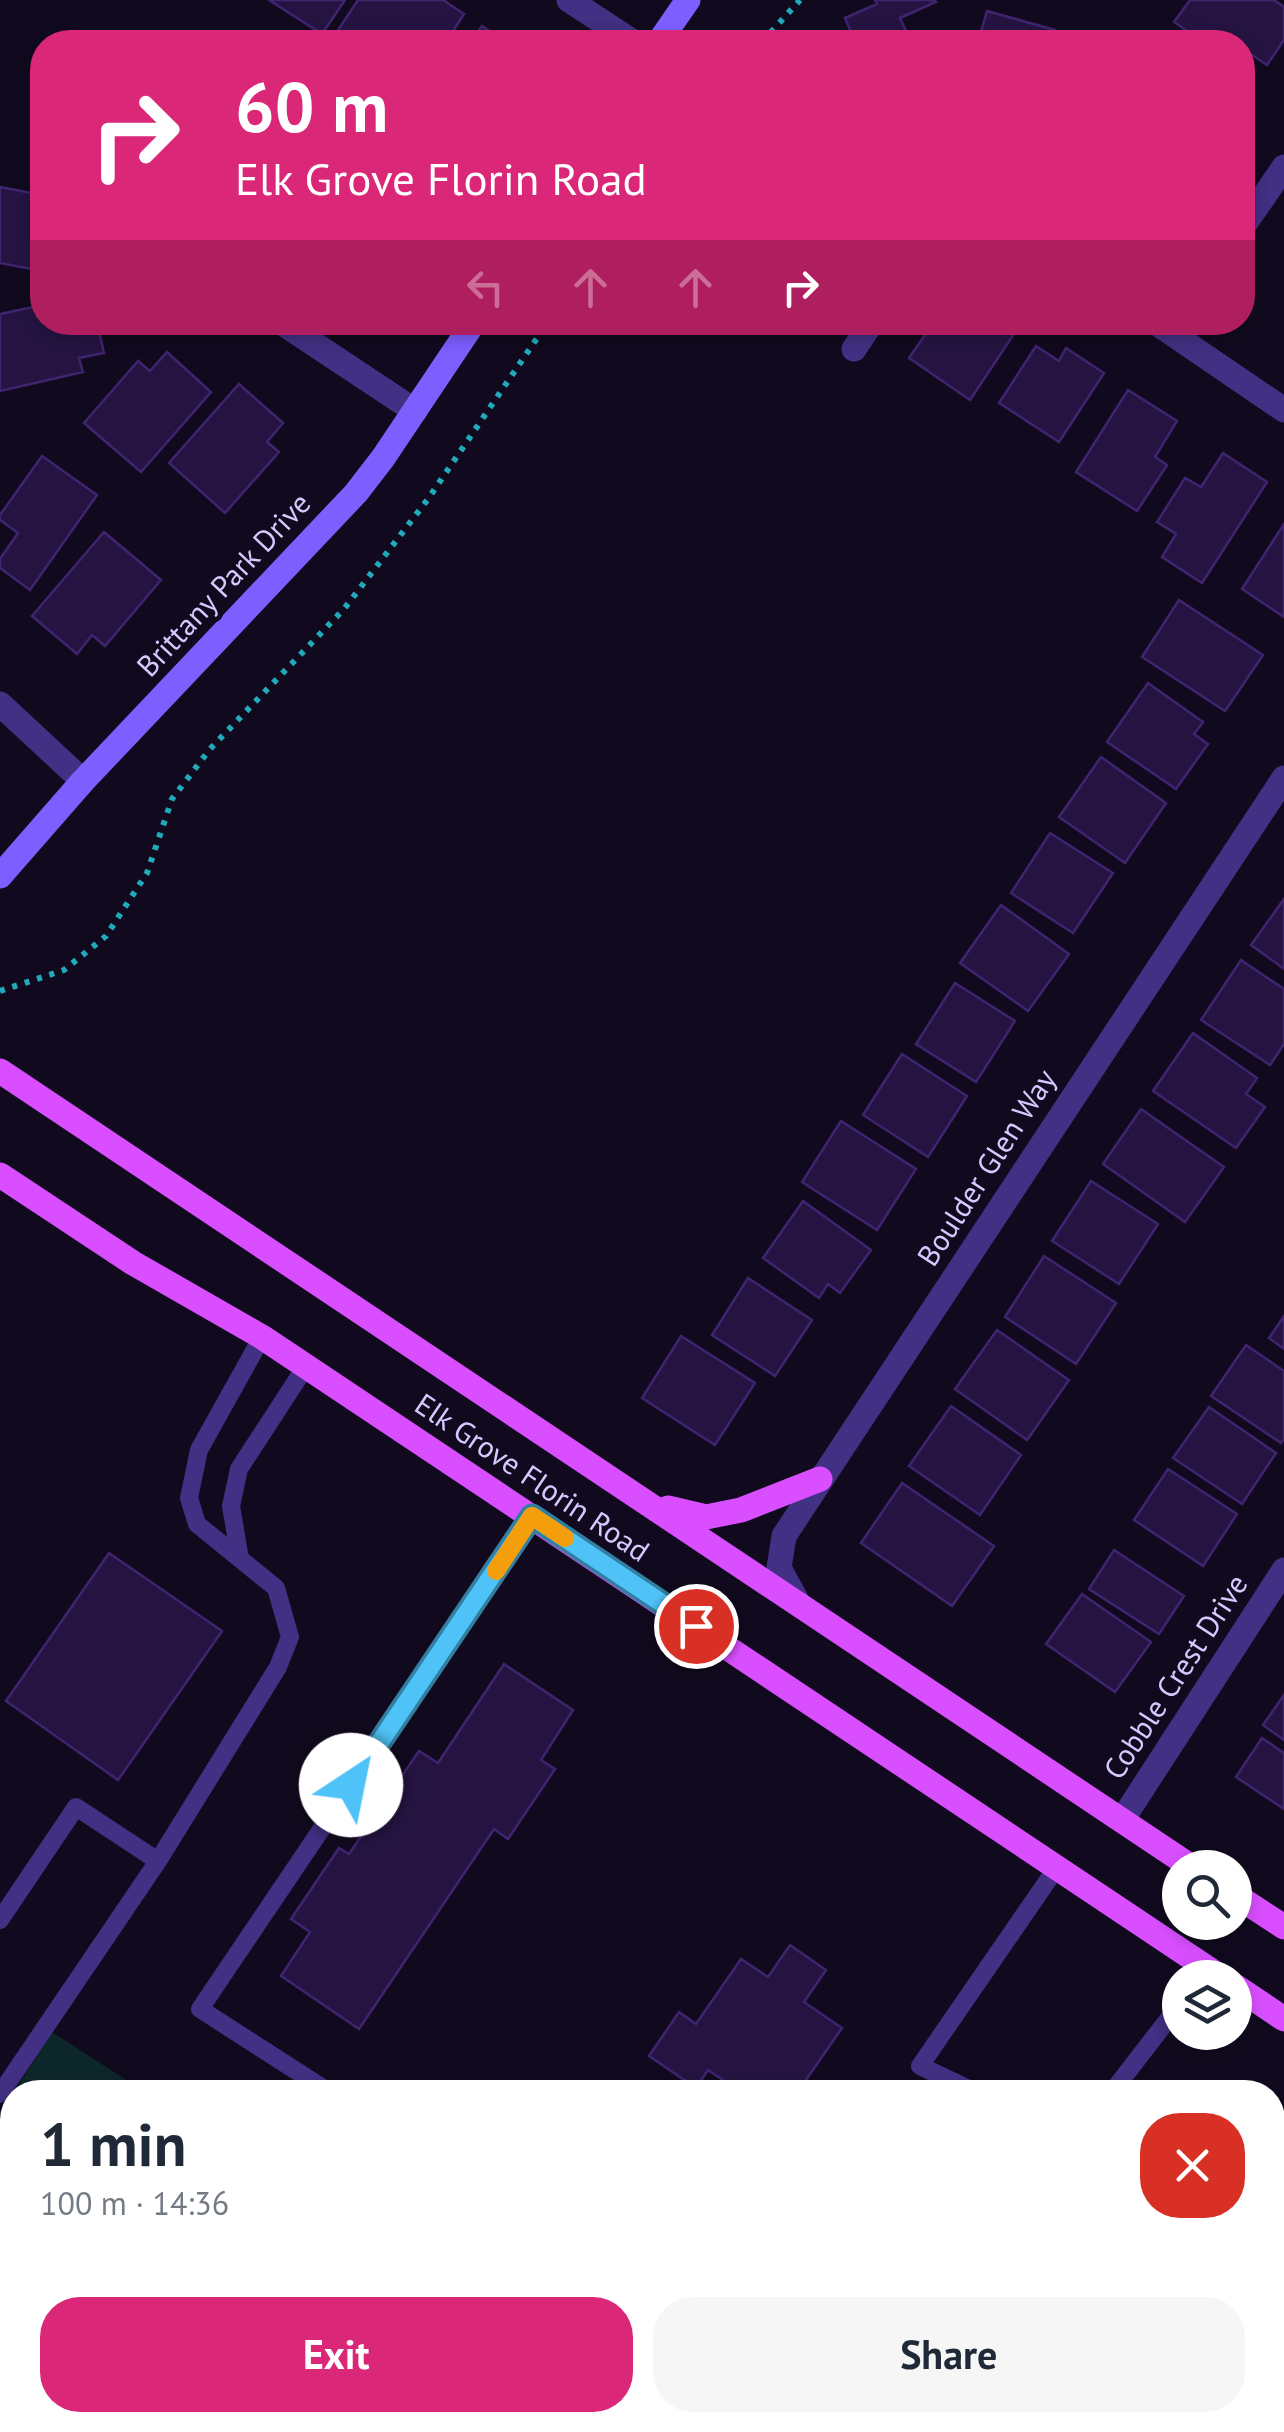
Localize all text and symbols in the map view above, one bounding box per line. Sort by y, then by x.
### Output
text: 60 m [235,61,388,151]
icon: right [70,70,200,200]
text: Elk Grove Florin Road [235,149,647,207]
icon: left [458,260,513,315]
icon: ahead [563,260,618,315]
icon: ahead [668,260,723,315]
icon: right [773,260,828,315]
street label: Brittany Park Drive [128,484,318,684]
street label: Boulder Glen Way [908,1061,1064,1273]
street label: Elk Grove Florin Road [408,1384,658,1570]
street label: Cobble Crest Drive [1094,1566,1256,1786]
pin [654,1584,739,1669]
icon: arrive [669,1599,724,1654]
position arrow [299,1733,403,1837]
map controls [1162,1850,1252,2050]
button: search [1162,1850,1252,1940]
button: layers [1162,1960,1252,2050]
text: 1 min [40,2105,186,2183]
button: close [1140,2113,1245,2218]
text: 100 m · 14:36 [40,2182,229,2224]
button: Exit [40,2297,633,2412]
button: Share [653,2297,1245,2412]

